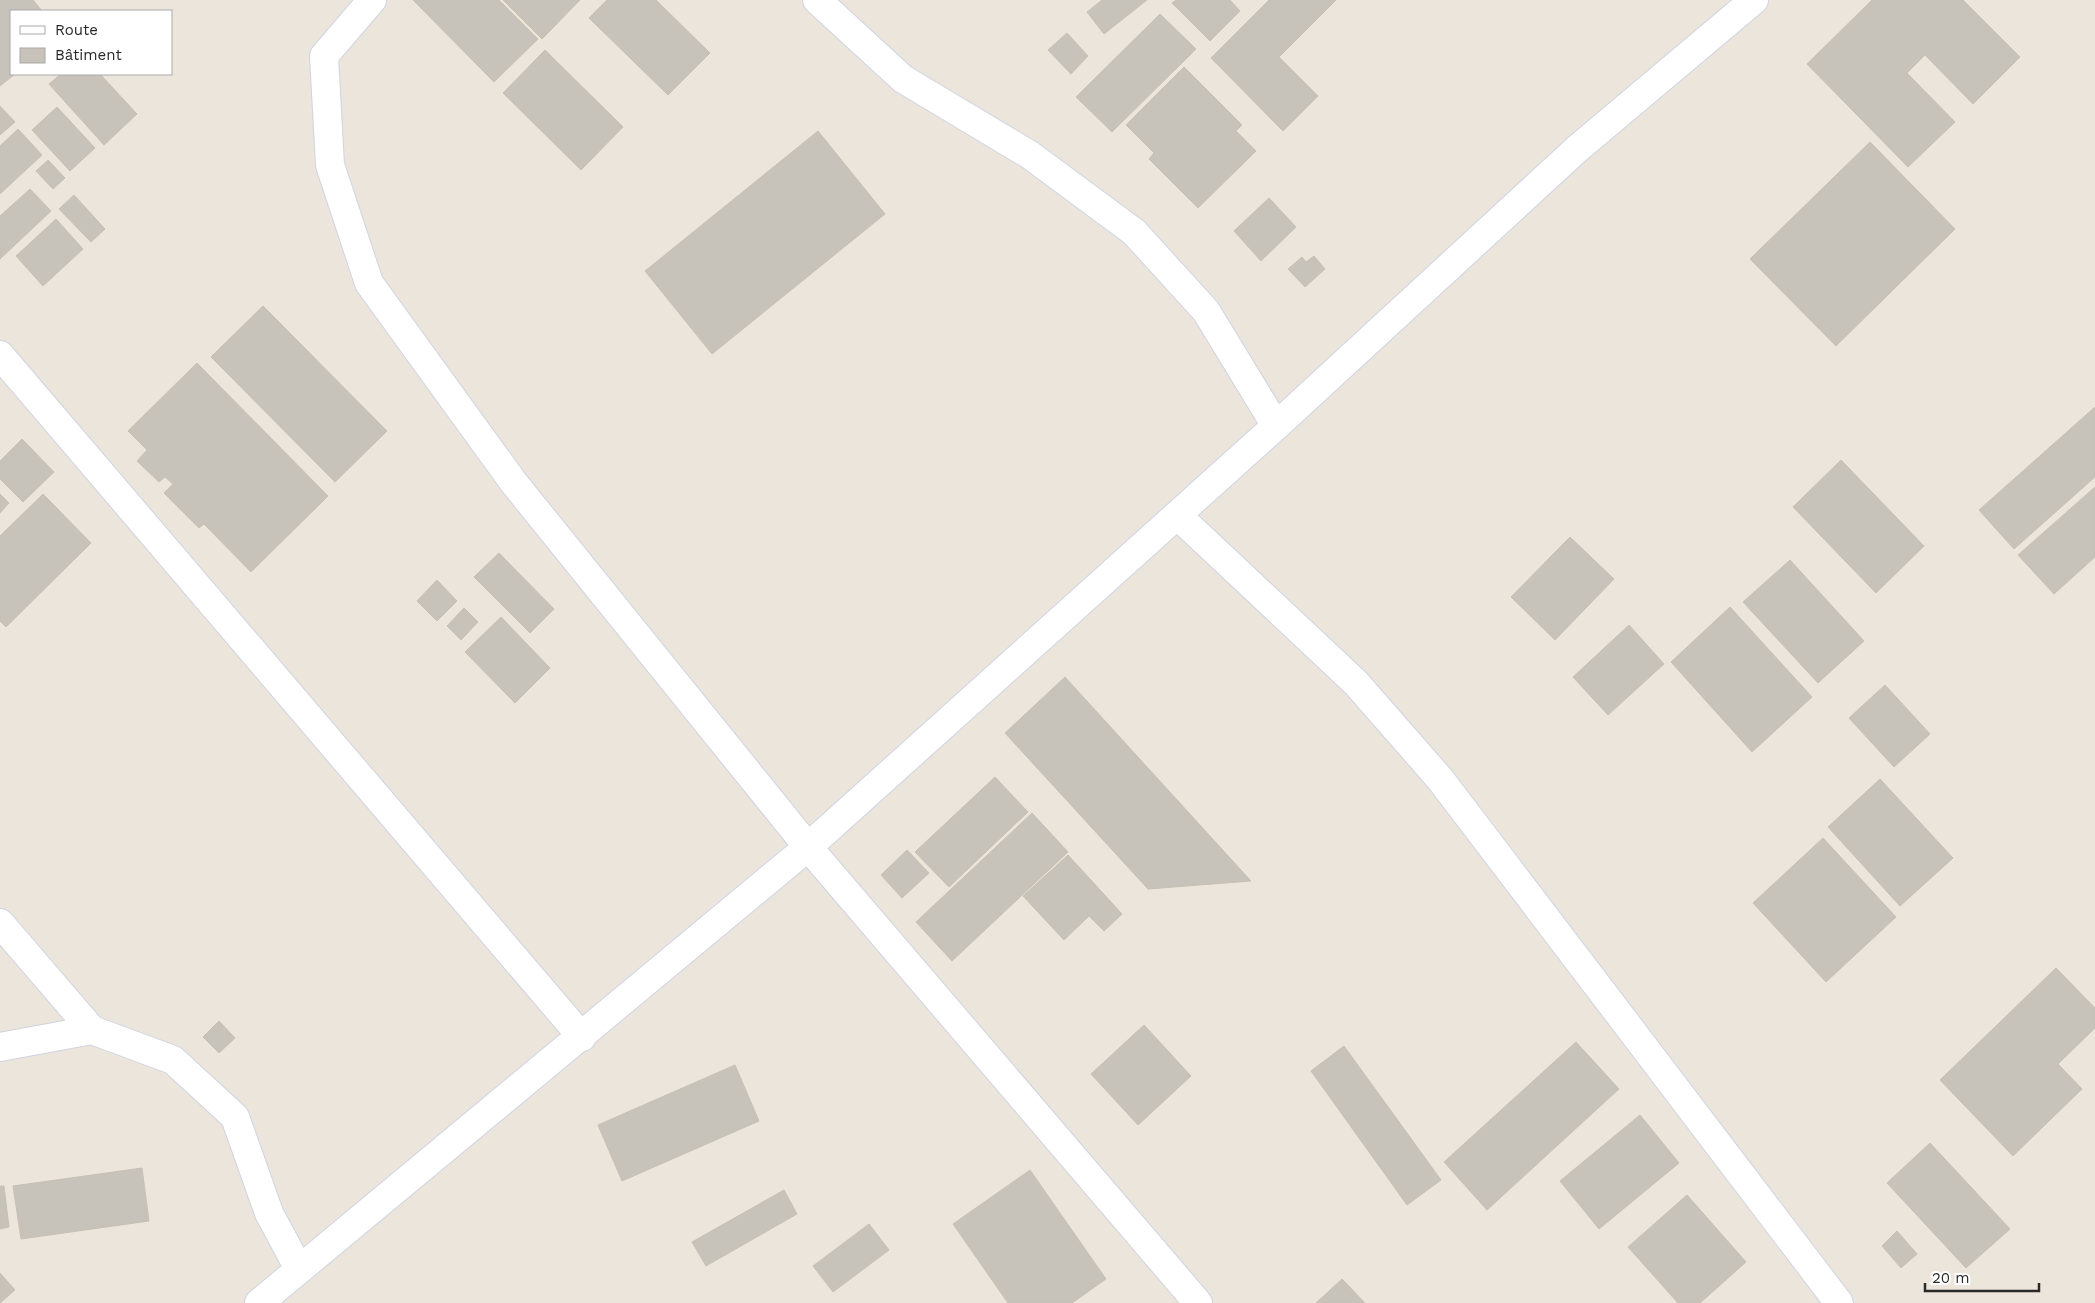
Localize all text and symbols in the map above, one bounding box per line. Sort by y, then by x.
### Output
legend [10,10,172,75]
text: Route [55,21,98,39]
text: Bâtiment [55,46,122,64]
scale bar [1925,1260,2039,1292]
text: 20 m [1932,1269,1970,1287]

